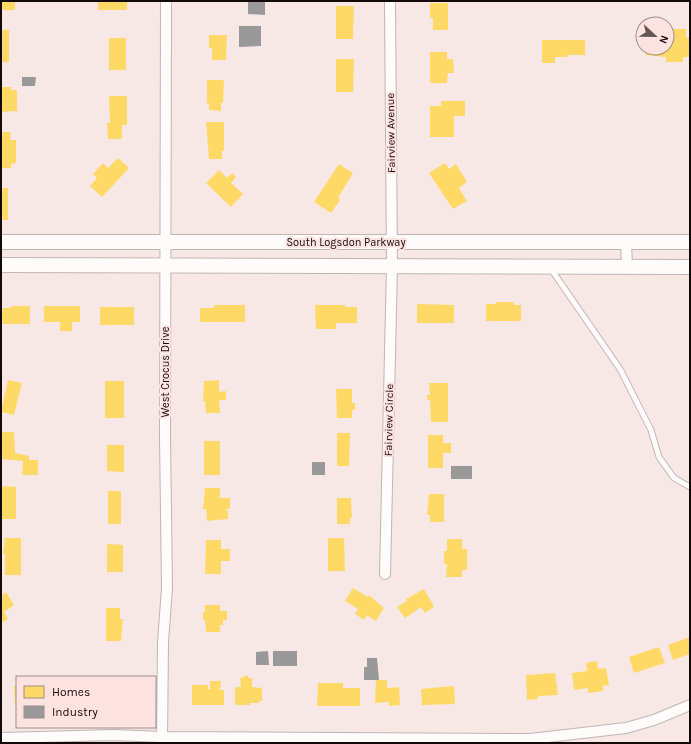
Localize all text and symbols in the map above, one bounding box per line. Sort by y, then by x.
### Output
north arrow [635,16,675,56]
text: N [656,33,671,46]
street label: Fairview Avenue [384,93,398,173]
street label: South Logsdon Parkway [286,236,406,249]
street label: West Crocus Drive [159,326,172,417]
street label: Fairview Circle [382,383,396,456]
legend [16,676,156,728]
text: Homes [52,685,90,699]
text: Industry [52,705,98,719]

